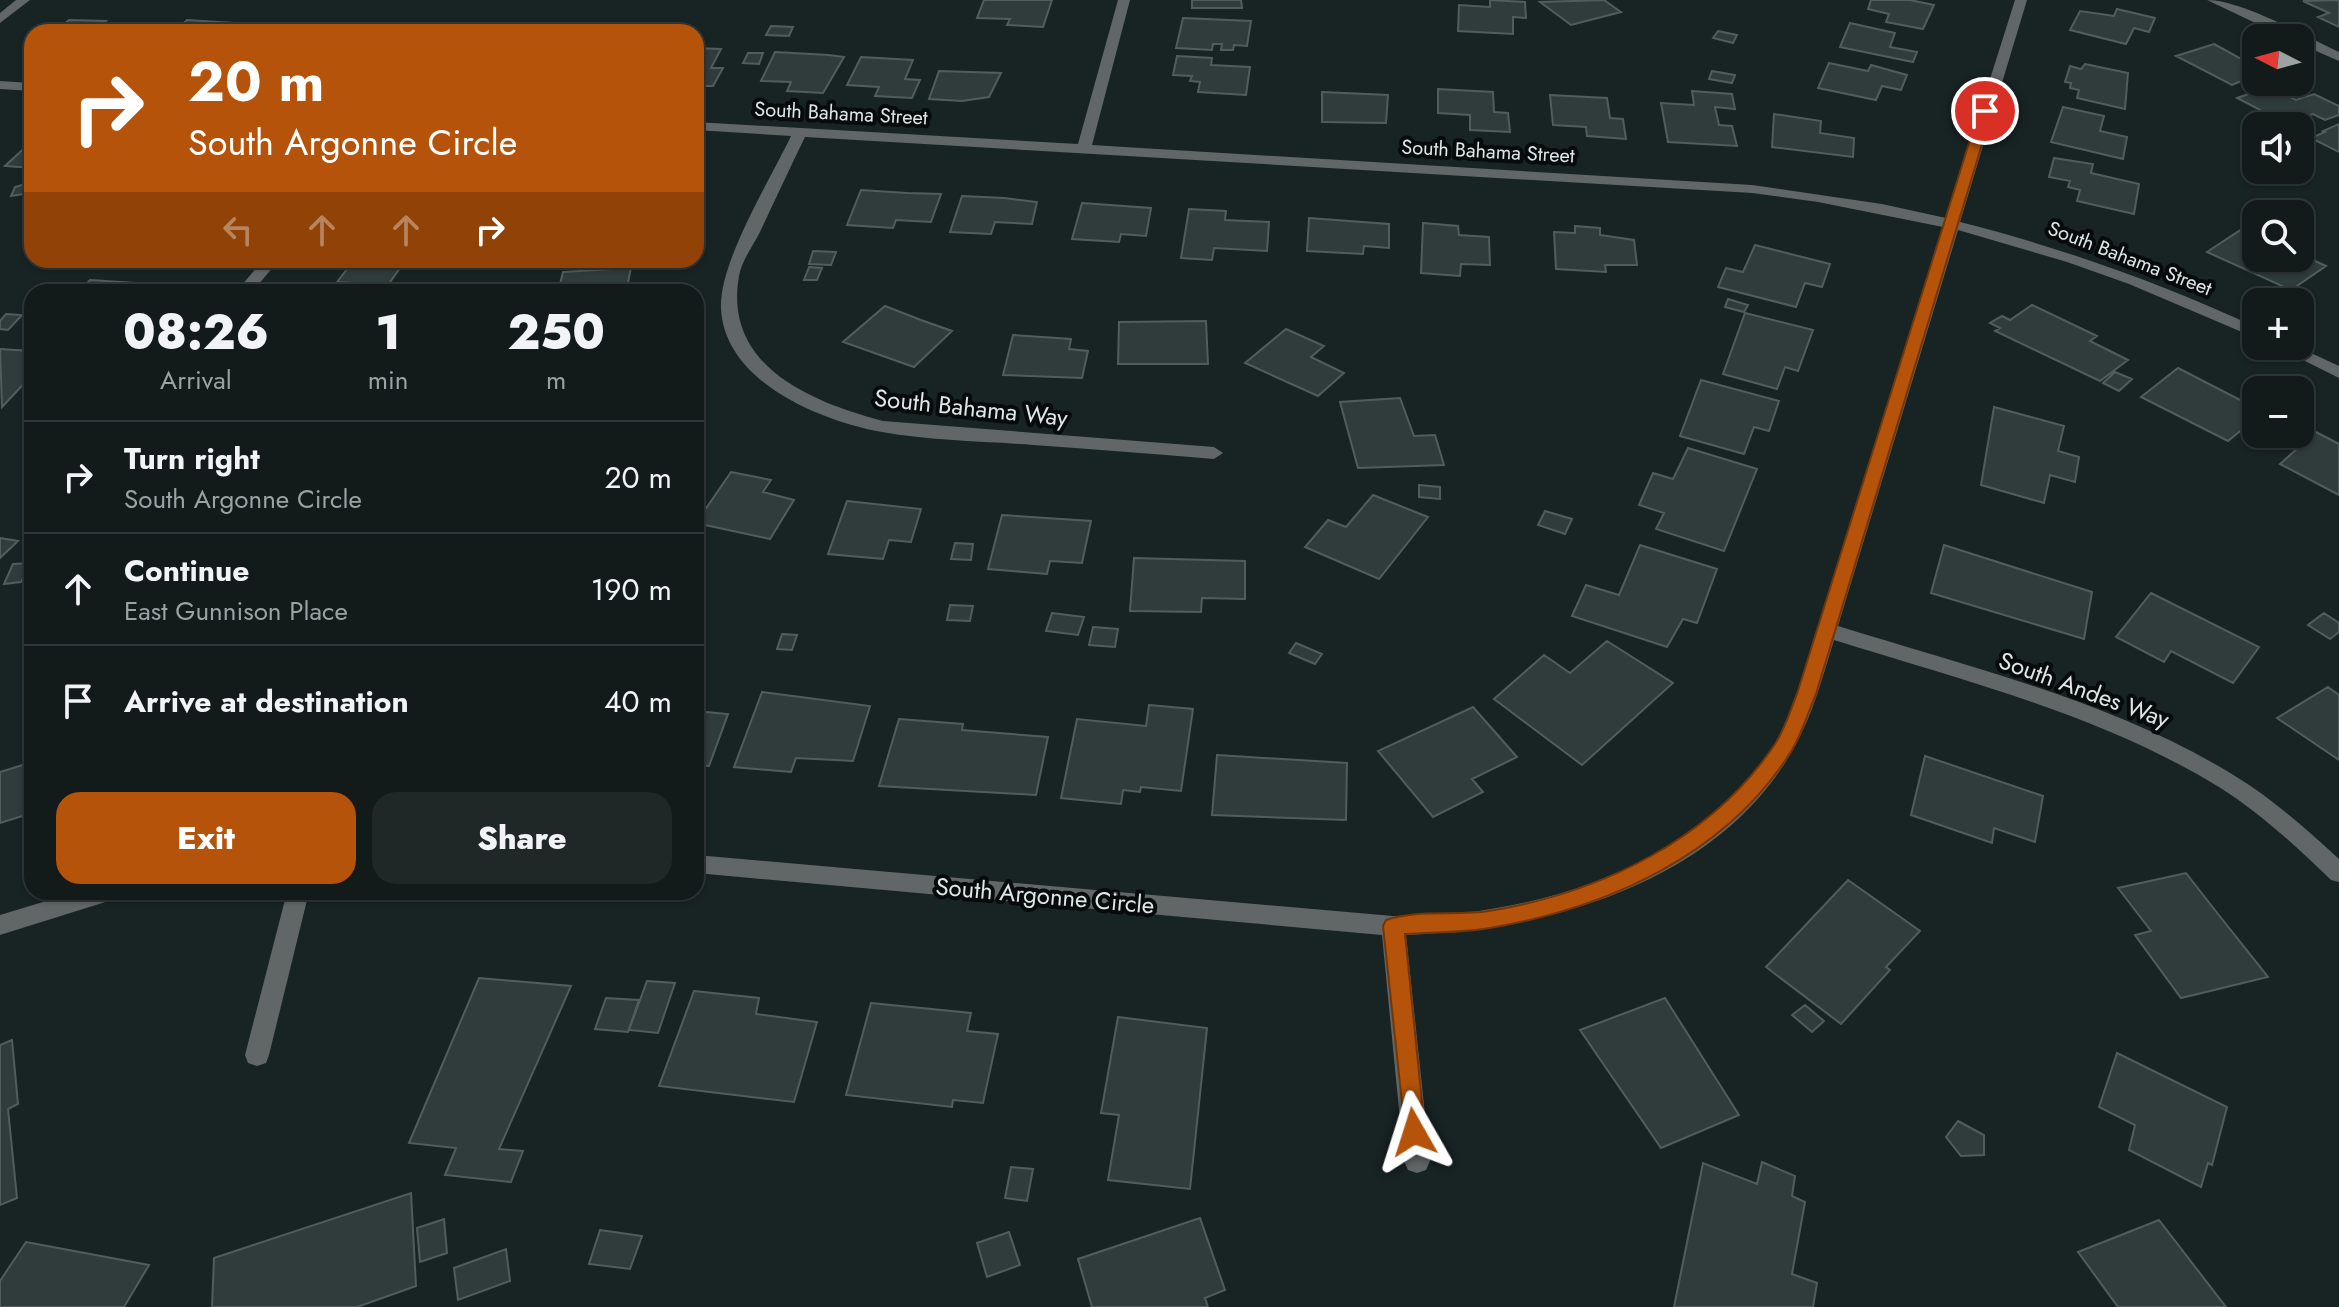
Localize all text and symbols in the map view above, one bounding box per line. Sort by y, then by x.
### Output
north arrow [2242,24,2314,96]
map controls [2242,24,2314,448]
text: 20 m [188,41,325,122]
icon: right [56,56,160,160]
pin [1951,77,2019,145]
icon: arrive [1963,89,2007,133]
street label: South Bahama Street [754,94,929,133]
button: sound [2242,112,2314,184]
text: South Argonne Circle [188,116,517,168]
street label: South Bahama Street [1401,132,1576,171]
button: search [2242,200,2314,272]
icon: left [216,208,260,252]
icon: ahead [300,208,344,252]
icon: ahead [384,208,428,252]
icon: right [468,208,512,252]
street label: South Bahama Street [2044,214,2216,303]
button: + [2242,288,2314,360]
text: 08:26 [123,298,269,367]
text: 1 [376,298,401,367]
text: 250 [507,298,605,367]
text: Arrival [160,361,232,399]
text: min [368,361,409,399]
text: m [546,361,566,399]
button: − [2242,376,2314,448]
street label: South Bahama Way [873,380,1070,435]
text: Turn right [124,437,260,480]
icon: right [56,455,100,499]
text: 20 m [605,456,672,499]
text: South Argonne Circle [124,480,362,518]
text: Continue [124,549,250,592]
icon: ahead [56,567,100,611]
text: 190 m [591,568,672,611]
text: East Gunnison Place [124,592,348,630]
street label: South Andes Way [1994,642,2175,737]
icon: arrive [56,679,100,723]
text: Arrive at destination [124,680,409,723]
text: 40 m [604,680,672,723]
button: Exit [56,792,356,884]
button: Share [372,792,672,884]
street label: South Argonne Circle [934,868,1156,923]
position arrow [1372,1090,1456,1174]

